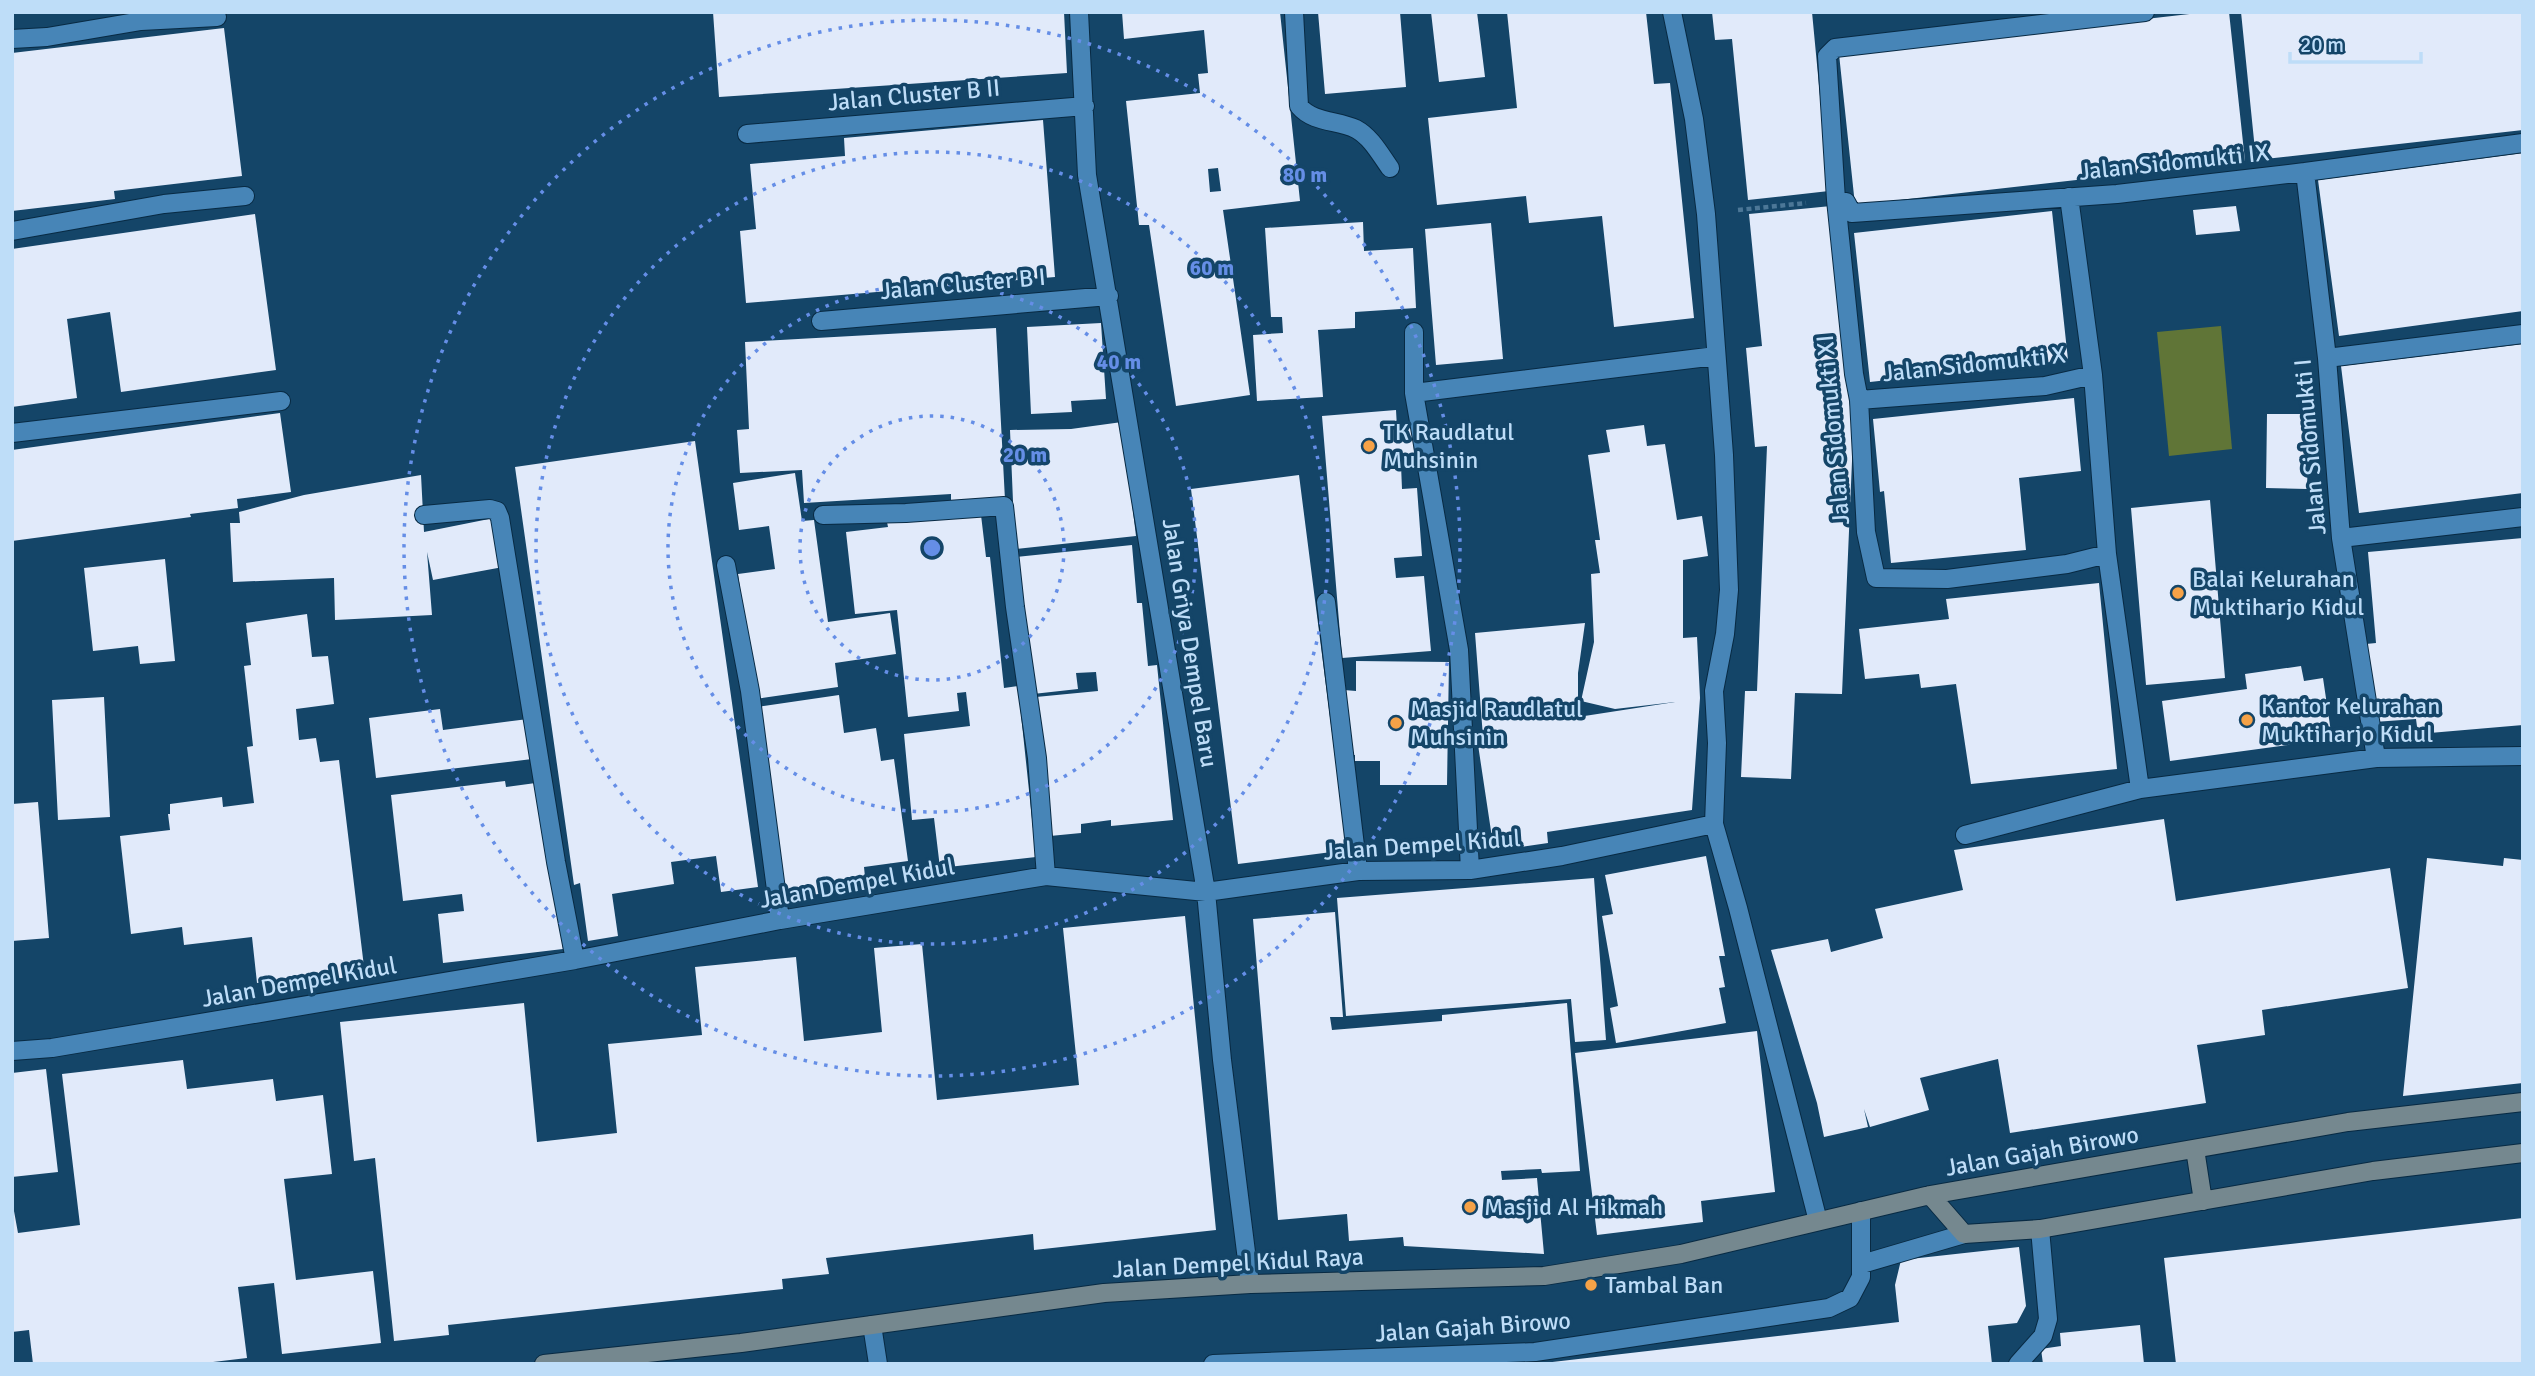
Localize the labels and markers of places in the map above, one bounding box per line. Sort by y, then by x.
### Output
place label: TK Raudlatul Muhsinin [1383,417,1514,475]
marker: TK Raudlatul Muhsinin [1361,438,1377,454]
centre of rings [920,536,944,560]
place label: Balai Kelurahan Muktiharjo Kidul [2192,564,2364,622]
marker: Balai Kelurahan Muktiharjo Kidul [2170,585,2186,601]
place label: Kantor Kelurahan Muktiharjo Kidul [2261,691,2440,749]
place label: Masjid Raudlatul Muhsinin [1410,694,1583,752]
marker: Kantor Kelurahan Muktiharjo Kidul [2239,712,2255,728]
marker: Masjid Raudlatul Muhsinin [1388,715,1404,731]
place label: Masjid Al Hikmah [1484,1192,1663,1222]
marker: Masjid Al Hikmah [1462,1199,1478,1215]
place label: Tambal Ban [1605,1270,1723,1300]
marker: Tambal Ban [1583,1277,1599,1293]

